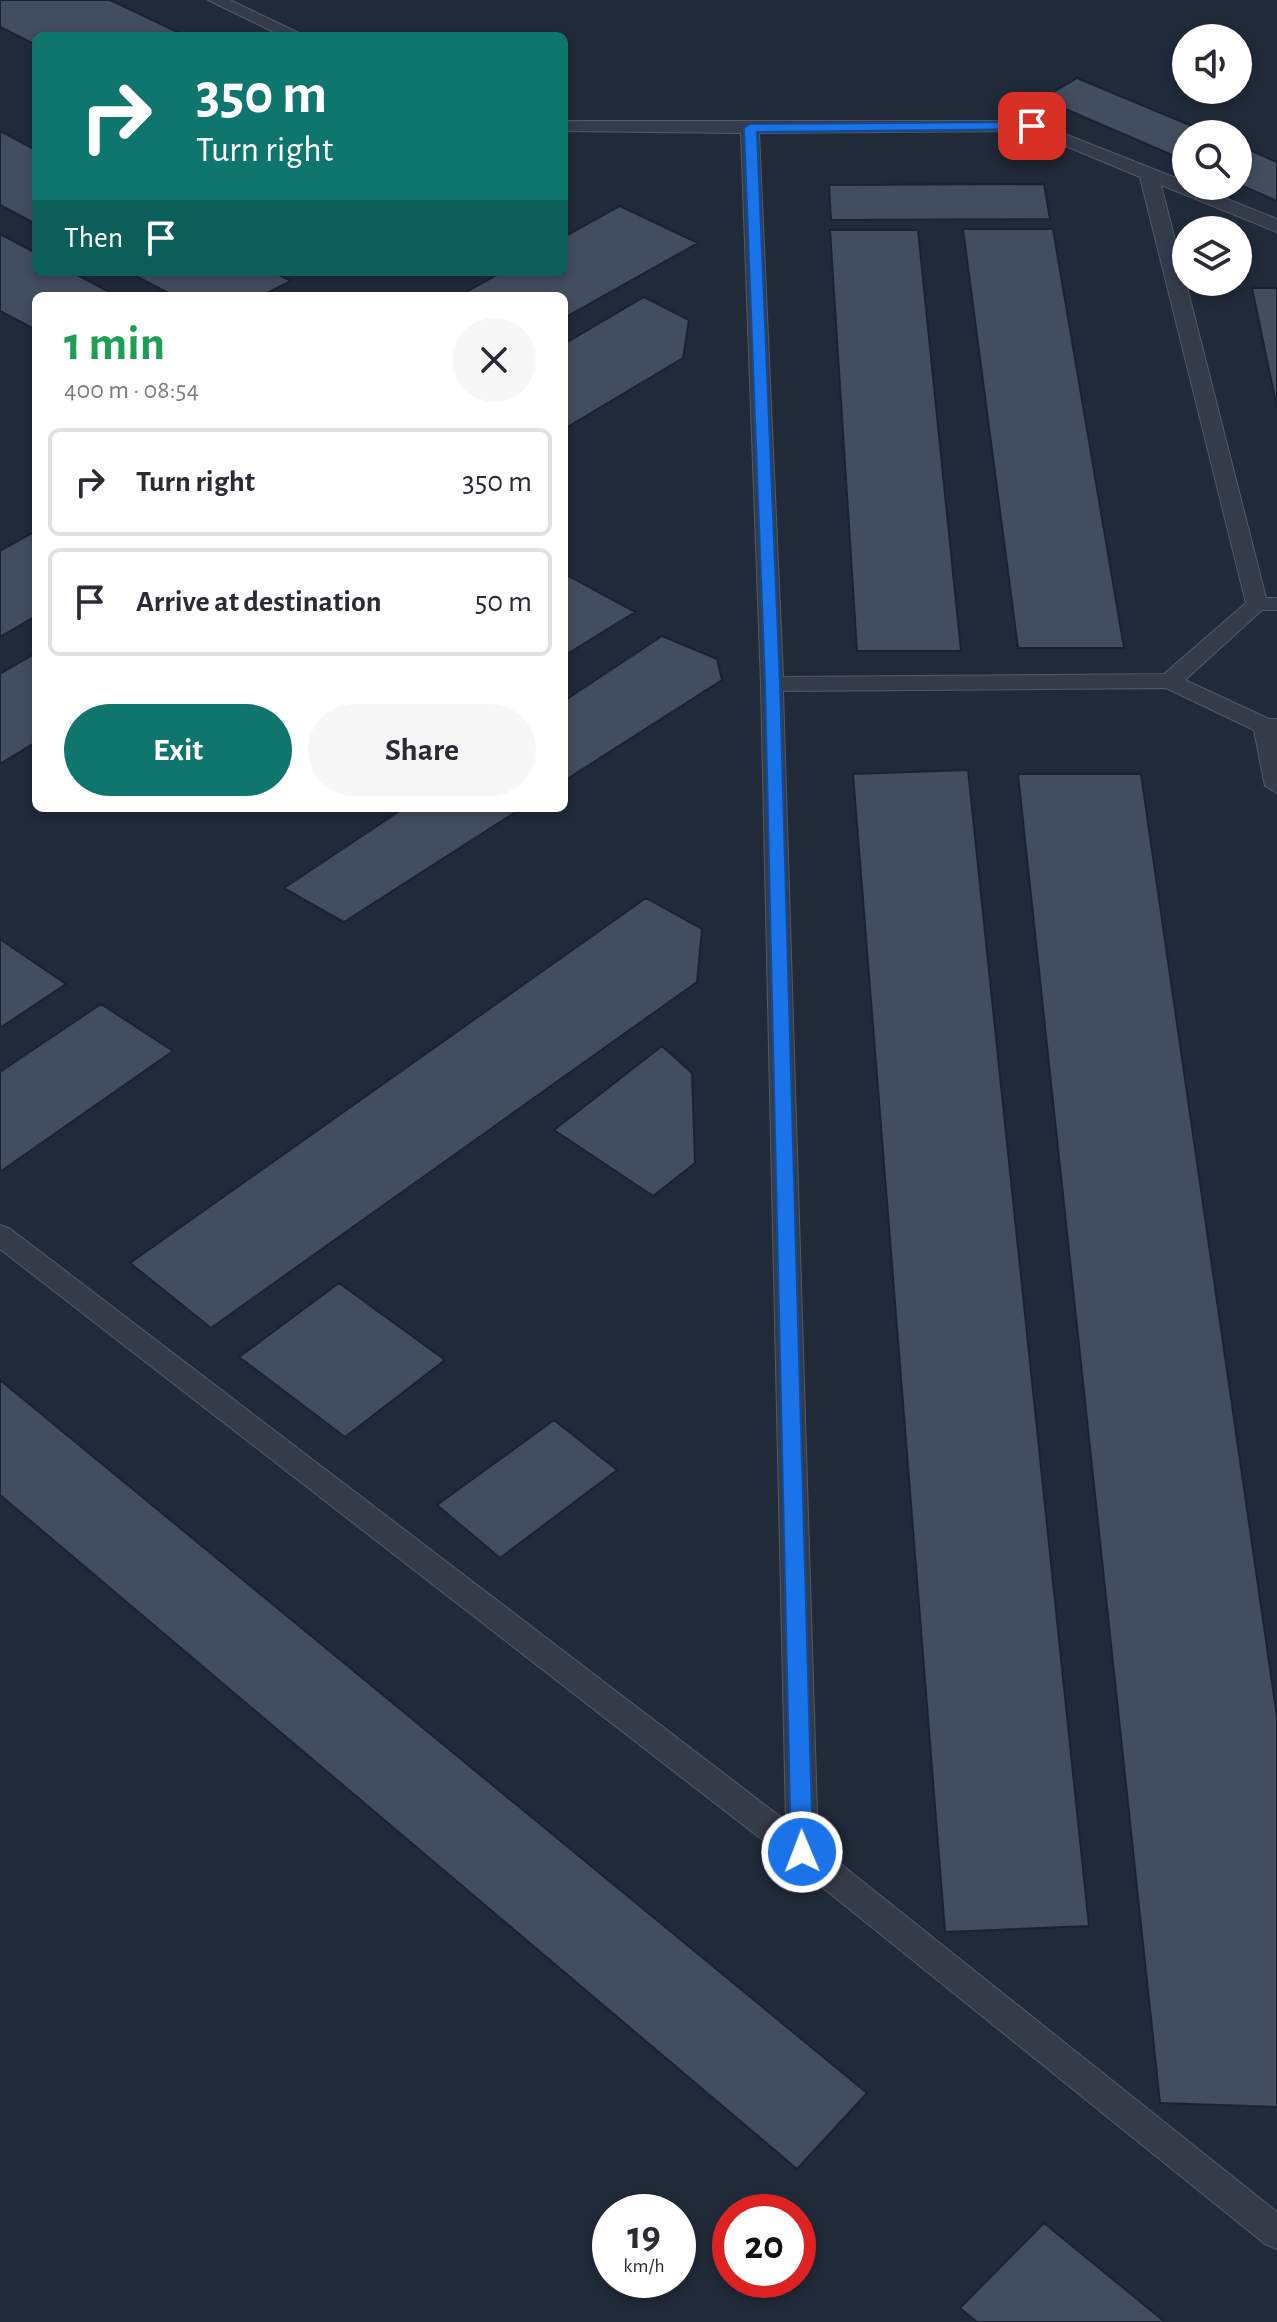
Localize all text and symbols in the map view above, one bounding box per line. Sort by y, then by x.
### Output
map controls [1172,24,1252,296]
button: sound [1172,24,1252,104]
icon: right [64,64,168,168]
text: 350 m [196,67,327,123]
pin [998,92,1066,160]
icon: arrive [1010,104,1054,148]
button: search [1172,120,1252,200]
text: Turn right [196,132,333,168]
icon: arrive [139,216,183,260]
button: layers [1172,216,1252,296]
text: Then [64,223,123,253]
button: close [452,318,536,402]
text: 1 min [64,321,165,369]
text: 400 m · 08:54 [64,377,199,403]
icon: right [68,460,112,504]
text: Turn right [136,467,255,497]
text: 350 m [462,467,532,497]
icon: arrive [68,580,112,624]
text: Arrive at destination [136,587,382,617]
text: 50 m [475,587,532,617]
button: Exit [64,704,292,796]
button: Share [308,704,536,796]
position arrow [760,1810,844,1894]
speed limit sign: 20 [712,2194,816,2298]
text: 19 [627,2216,661,2256]
text: km/h [623,2256,665,2276]

